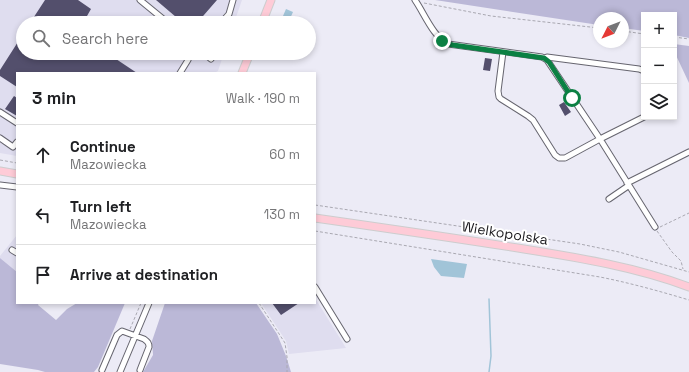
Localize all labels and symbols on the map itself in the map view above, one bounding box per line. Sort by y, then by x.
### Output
north arrow [593,12,629,48]
route end [433,32,451,50]
route start [563,89,581,107]
street label: Wielkopolska [461,217,549,249]

